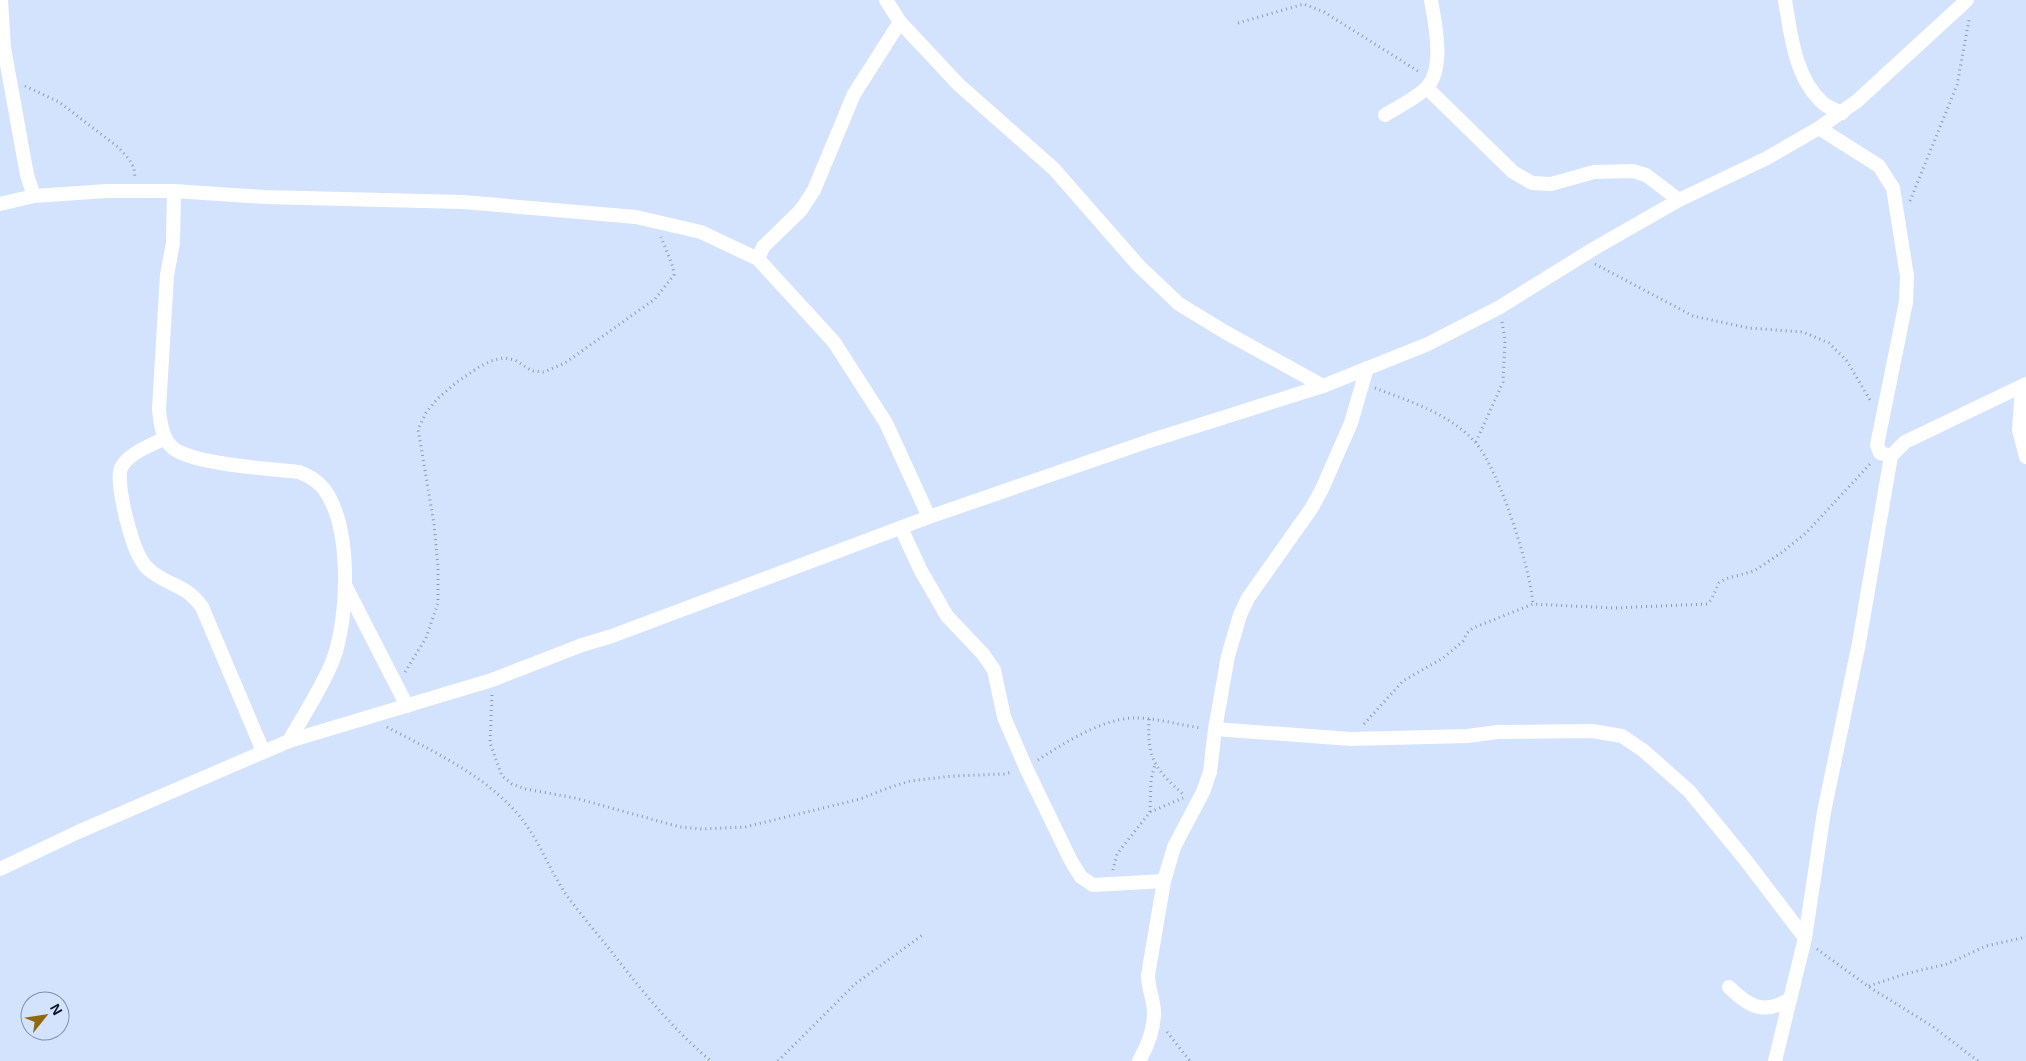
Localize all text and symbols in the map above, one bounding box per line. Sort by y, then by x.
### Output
north arrow [20,991,70,1041]
text: N [47,1001,66,1018]

